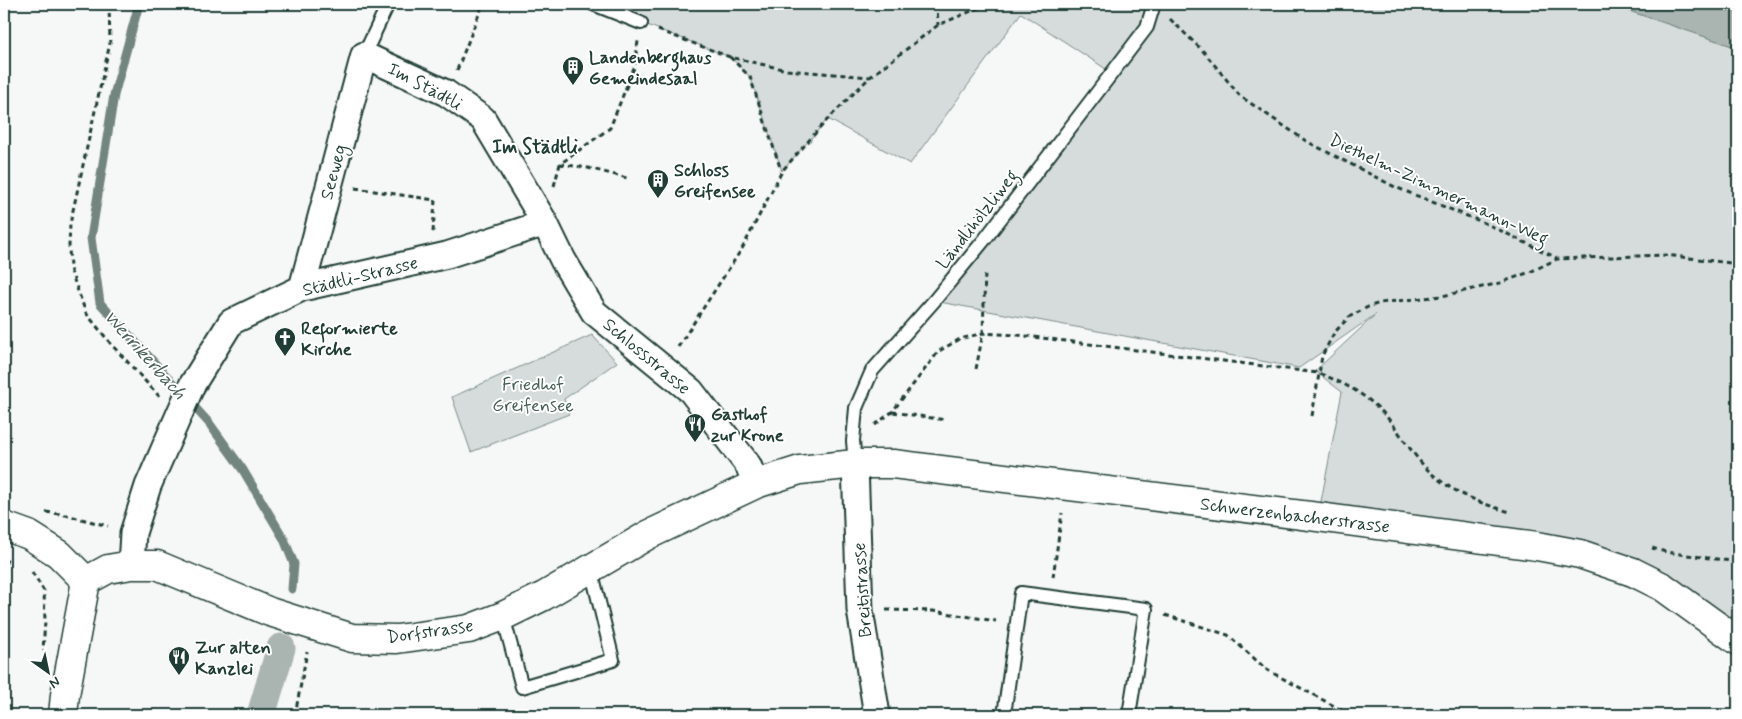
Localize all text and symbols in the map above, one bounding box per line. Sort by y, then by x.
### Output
place label: Landenberghaus Gemeindesaal [589,46,711,91]
building icon: Landenberghaus Gemeindesaal [561,55,585,86]
street label: Im Städtli [383,57,466,117]
street label: Diethelm-Zimmermann-Weg [1324,128,1552,253]
district label: Im Städtli [492,135,578,160]
street label: Seeweg [315,142,354,203]
place label: Schloss Greifensee [674,159,756,204]
street label: Ländlihölzliweg [931,165,1026,276]
building icon: Schloss Greifensee [646,168,670,199]
street label: Städtli-Strasse [300,251,420,303]
water label: Werrikerbach [98,305,192,405]
street label: Schlossstrasse [597,313,695,400]
place label: Reformierte Kirche [301,317,398,362]
church icon: Reformierte Kirche [273,326,297,357]
park label: Friedhof Greifensee [492,373,574,418]
place label: Gasthof zur Krone [711,403,784,448]
restaurant icon: Gasthof zur Krone [683,412,707,443]
street label: Schwerzenbacherstrasse [1199,492,1391,540]
street label: Breitistrasse [848,542,878,638]
street label: Dorfstrasse [385,614,475,650]
place label: Zur alten Kanzlei [195,636,271,681]
restaurant icon: Zur alten Kanzlei [167,645,191,676]
north arrow [22,646,72,696]
text: N [46,672,63,692]

